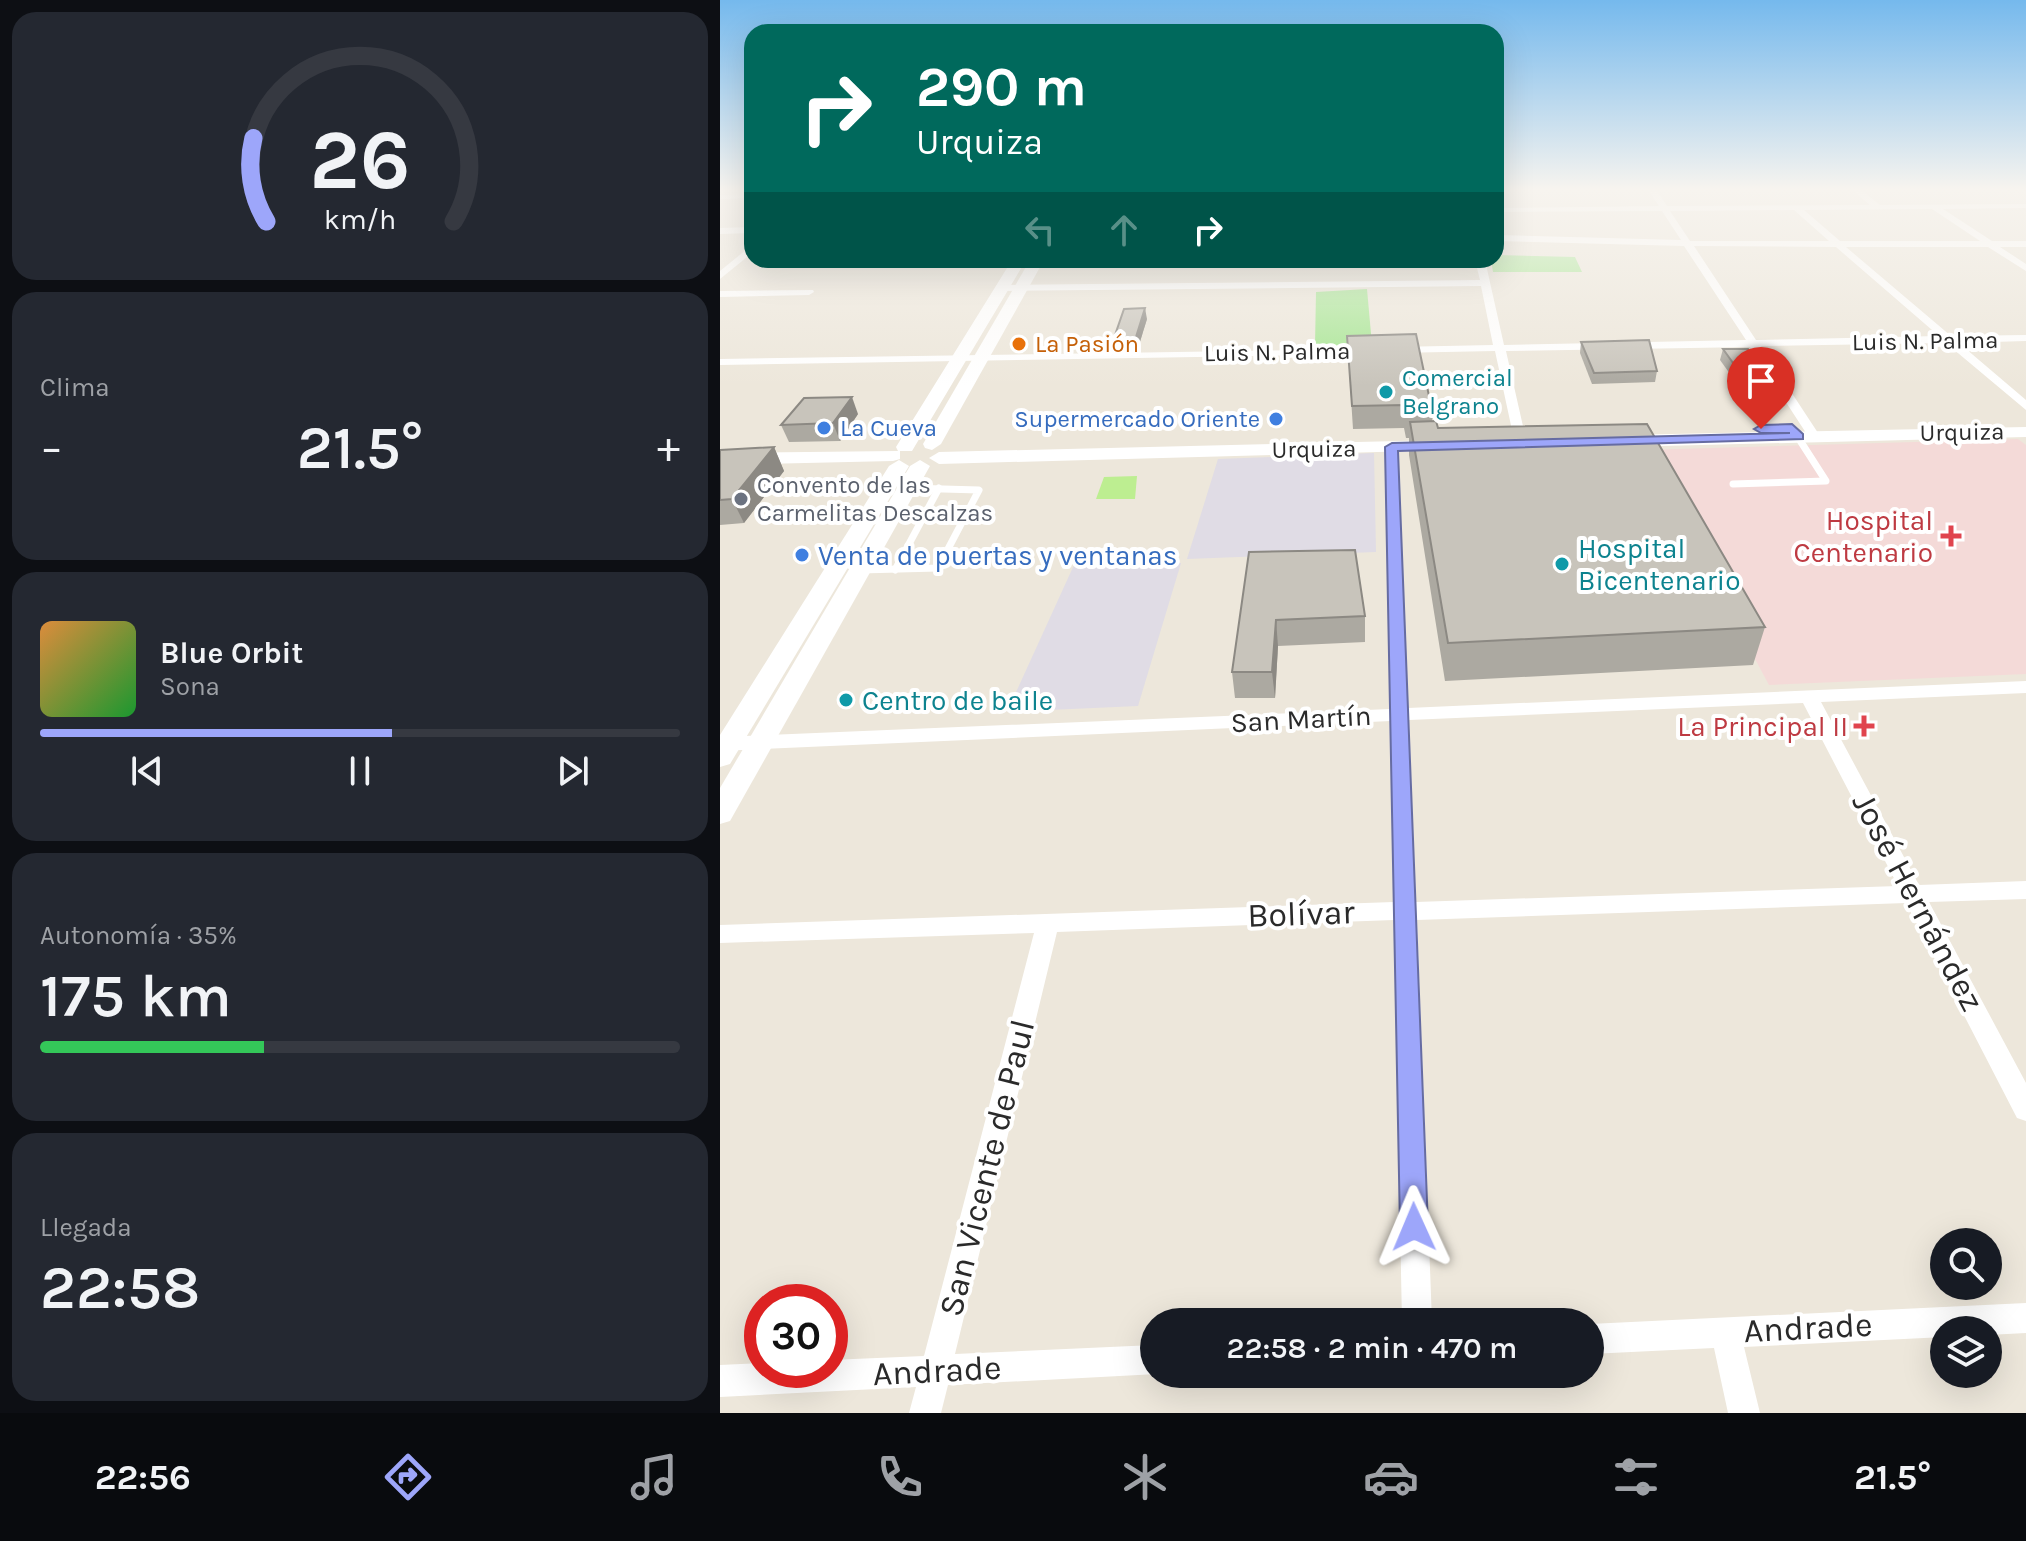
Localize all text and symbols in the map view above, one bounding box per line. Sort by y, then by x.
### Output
text: 290 m [916,54,1087,119]
icon: right [784,56,888,160]
text: 26 [310,112,410,209]
text: Urquiza [916,121,1043,163]
text: km/h [324,203,396,236]
icon: left [1018,208,1062,252]
icon: ahead [1102,208,1146,252]
icon: right [1186,208,1230,252]
street label: Luis N. Palma [1852,326,1998,356]
place label: La Pasión [1035,330,1139,358]
marker: La Pasión [1010,335,1028,353]
street label: Luis N. Palma [1204,337,1350,367]
pin [1727,347,1795,429]
icon: arrive [1739,359,1783,403]
place label: Comercial Belgrano [1402,364,1513,420]
text: Clima [40,372,110,403]
marker: Comercial Belgrano [1377,383,1395,401]
place label: Supermercado Oriente [1014,405,1260,433]
marker: Supermercado Oriente [1267,410,1285,428]
text: 21.5° [297,413,423,483]
place label: La Cueva [840,414,937,442]
street label: Urquiza [1919,417,2005,447]
marker: La Cueva [815,419,833,437]
text: − [40,422,63,473]
text: + [657,422,680,473]
street label: Urquiza [1271,434,1357,464]
place label: Convento de las Carmelitas Descalzas [757,471,993,527]
marker: Convento de las Carmelitas Descalzas [732,490,750,508]
place label: Hospital Centenario [1794,504,1933,569]
marker: Hospital Centenario [1940,525,1962,547]
place label: Hospital Bicentenario [1578,532,1740,597]
place label: Venta de puertas y ventanas [818,539,1177,572]
marker: Venta de puertas y ventanas [793,546,811,564]
marker: Hospital Bicentenario [1553,555,1571,573]
text: Blue Orbit [160,635,303,671]
text: Sona [160,671,220,702]
place label: Centro de baile [862,684,1053,717]
marker: Centro de baile [837,691,855,709]
street label: San Martín [1230,699,1372,739]
place label: La Principal II [1677,710,1848,743]
marker: La Principal II [1855,717,1873,735]
icon: previous [125,749,169,793]
icon: pause [338,749,382,793]
icon: next [551,749,595,793]
street label: José Hernández [1844,786,1992,1018]
street label: Bolívar [1247,892,1356,936]
text: Autonomía · 35% [40,920,237,951]
text: 175 km [40,961,232,1031]
street label: San Vicente de Paul [931,1016,1043,1320]
position arrow [1372,1185,1456,1269]
text: Llegada [40,1212,132,1243]
map controls [1930,1228,2002,1388]
button: search [1930,1228,2002,1300]
text: 22:58 [40,1253,200,1323]
speed limit sign: 30 [744,1284,848,1388]
street label: Andrade [1743,1305,1873,1351]
button: layers [1930,1316,2002,1388]
text: 22:58 · 2 min · 470 m [1227,1330,1517,1366]
street label: Andrade [872,1348,1002,1394]
icon: directions [380,1449,436,1505]
icon: music [626,1449,682,1505]
icon: phone [872,1449,928,1505]
icon: climate [1117,1449,1173,1505]
icon: car [1363,1449,1419,1505]
icon: filters [1608,1449,1664,1505]
text: 22:56 [95,1456,191,1498]
text: 21.5° [1854,1456,1931,1498]

